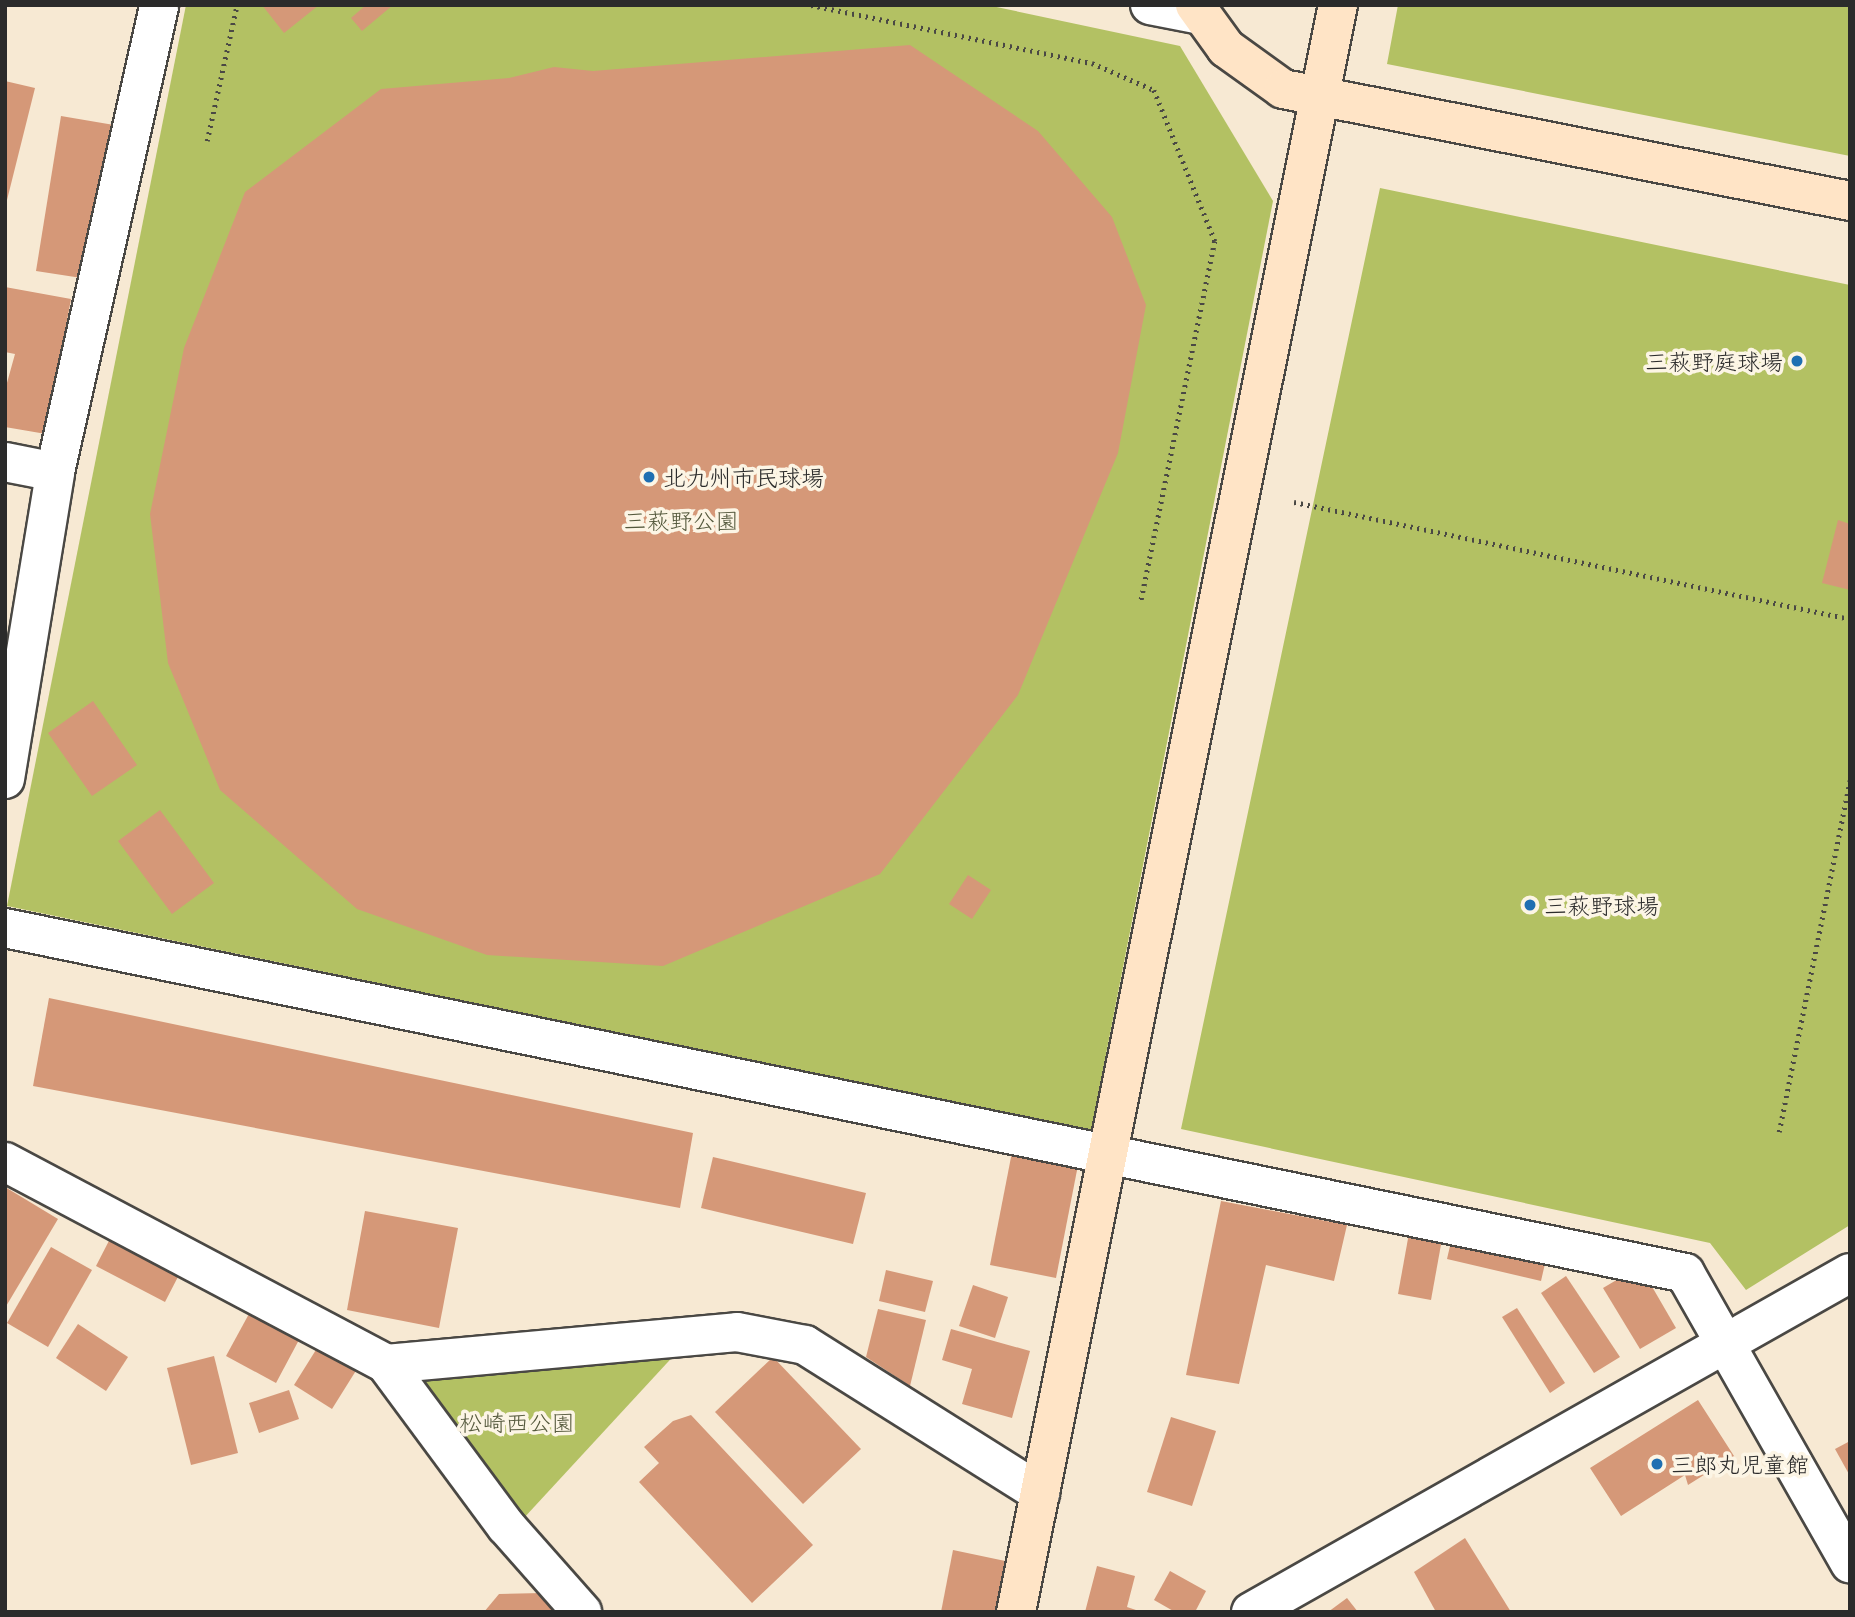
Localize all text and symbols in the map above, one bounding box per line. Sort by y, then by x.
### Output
place label: 三萩野庭球場 [1645,347,1783,375]
marker: 三萩野庭球場 [1789,353,1805,369]
place label: 北九州市民球場 [663,463,824,491]
marker: 北九州市民球場 [641,469,657,485]
park label: 三萩野公園 [624,506,738,534]
place label: 三萩野球場 [1544,891,1659,919]
marker: 三萩野球場 [1522,897,1538,913]
park label: 松崎西公園 [460,1408,574,1436]
place label: 三郎丸児童館 [1671,1450,1809,1478]
marker: 三郎丸児童館 [1649,1456,1665,1472]

